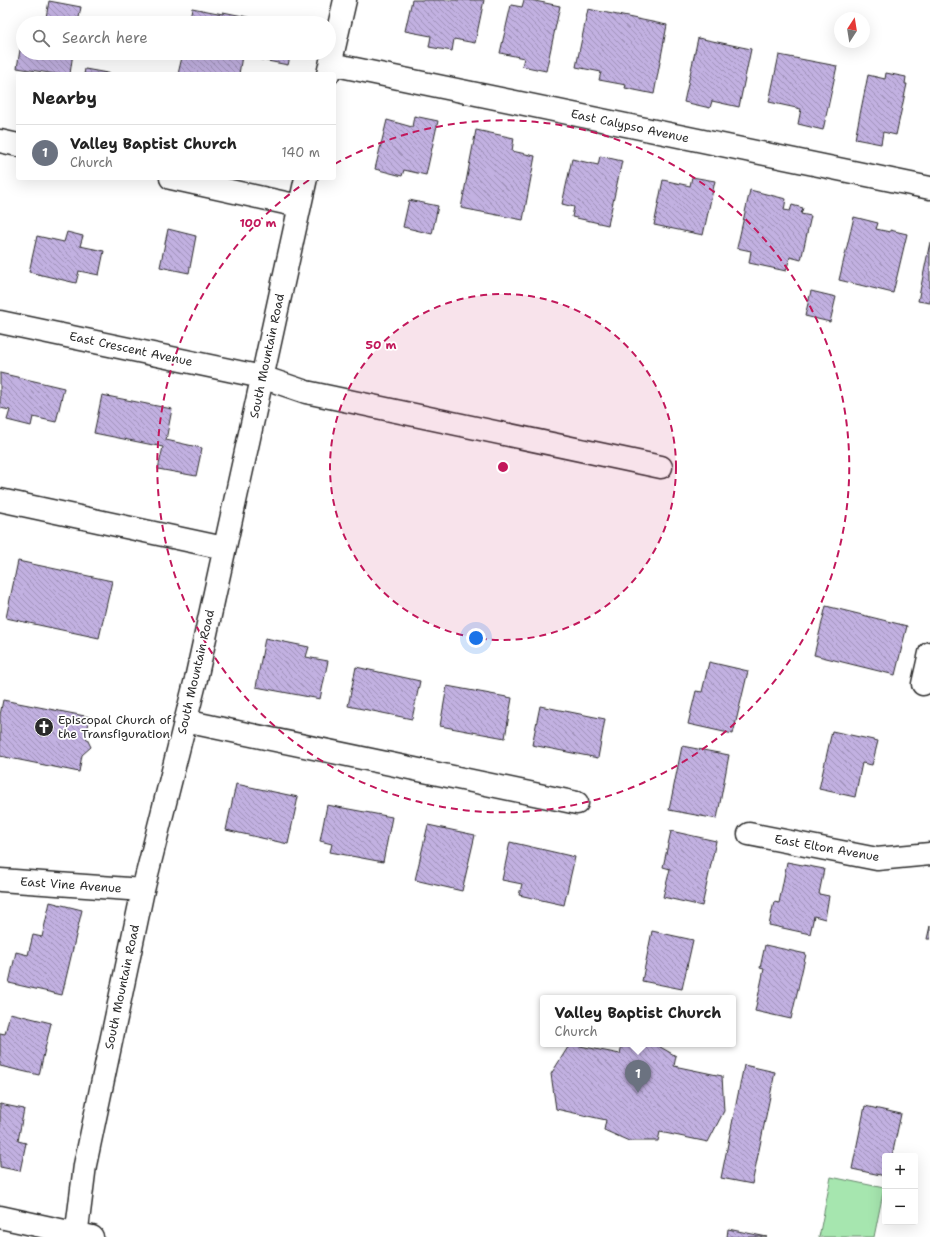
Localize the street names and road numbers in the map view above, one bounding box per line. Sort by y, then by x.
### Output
street label: East Calypso Avenue [569,106,691,146]
street label: South Mountain Road [246,292,288,420]
street label: East Crescent Avenue [68,328,194,370]
street label: South Mountain Road [174,608,218,736]
street label: East Elton Avenue [773,831,881,865]
street label: East Vine Avenue [20,873,122,897]
street label: South Mountain Road [101,923,143,1051]

